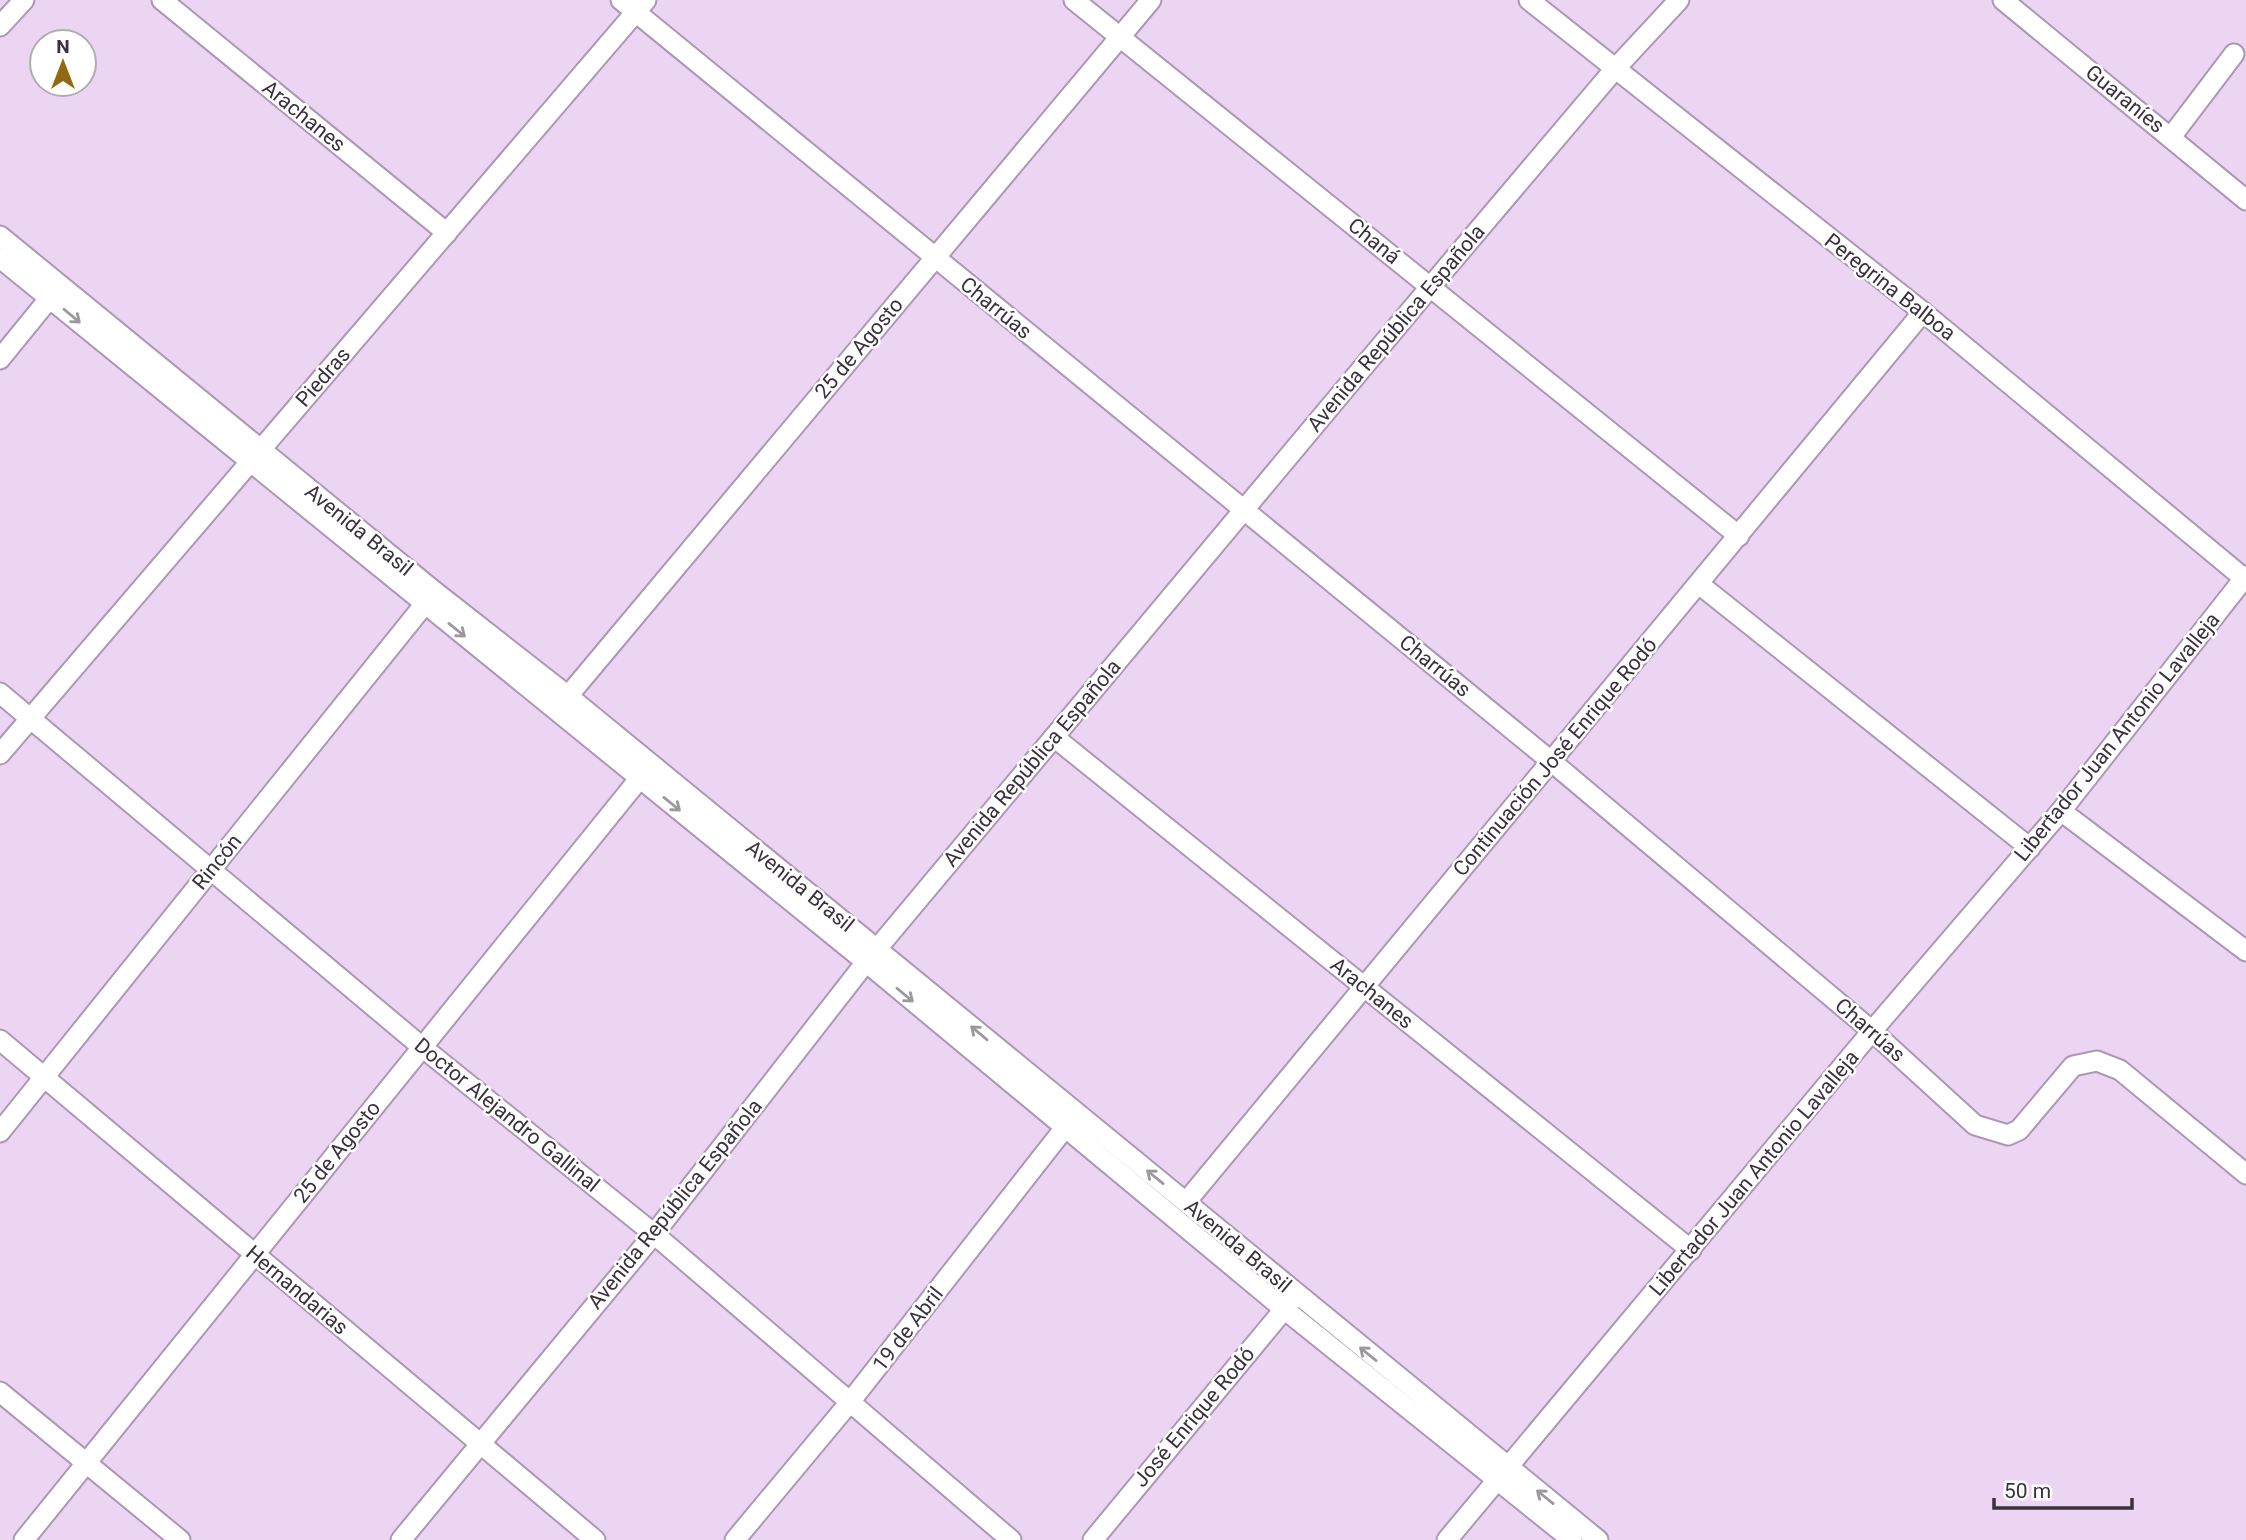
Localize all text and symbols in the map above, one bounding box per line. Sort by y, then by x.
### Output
north arrow [28,28,98,98]
text: N [56,35,70,58]
street label: Guaraníes [2081,60,2169,138]
street label: Arachanes [258,75,350,157]
street label: Chaná [1343,213,1405,269]
street label: Avenida República Española [1302,220,1490,436]
street label: Peregrina Balboa [1820,228,1960,346]
street label: Charrúas [956,272,1036,344]
street label: 25 de Agosto [810,293,908,403]
one-way arrow [62,308,80,324]
street label: Piedras [291,343,355,411]
street label: Avenida Brasil [300,479,418,581]
street label: Libertador Juan Antonio Lavalleja [2009,608,2225,866]
one-way arrow [448,622,466,638]
street label: Charrúas [1395,630,1475,702]
street label: Continuación José Enrique Rodó [1448,633,1662,881]
street label: Avenida República Española [938,655,1126,871]
one-way arrow [662,796,680,812]
street label: Rincón [187,829,247,895]
street label: Avenida Brasil [741,835,859,937]
street label: Arachanes [1326,952,1418,1034]
one-way arrow [895,987,913,1003]
street label: Charrúas [1830,993,1910,1067]
one-way arrow [970,1025,988,1041]
street label: Doctor Alejandro Gallinal [410,1033,604,1197]
street label: Libertador Juan Antonio Lavalleja [1644,1046,1864,1300]
street label: Avenida República Española [583,1094,767,1314]
street label: 25 de Agosto [289,1096,385,1208]
one-way arrow [1147,1170,1165,1185]
street label: Avenida Brasil [1180,1194,1296,1298]
street label: Hernandarias [241,1240,353,1340]
street label: 19 de Abril [868,1282,948,1376]
street label: José Enrique Rodó [1129,1342,1259,1492]
one-way arrow [1360,1346,1378,1361]
scale bar [1994,1466,2132,1510]
text: 50 m [2004,1479,2051,1503]
one-way arrow [1536,1489,1554,1505]

